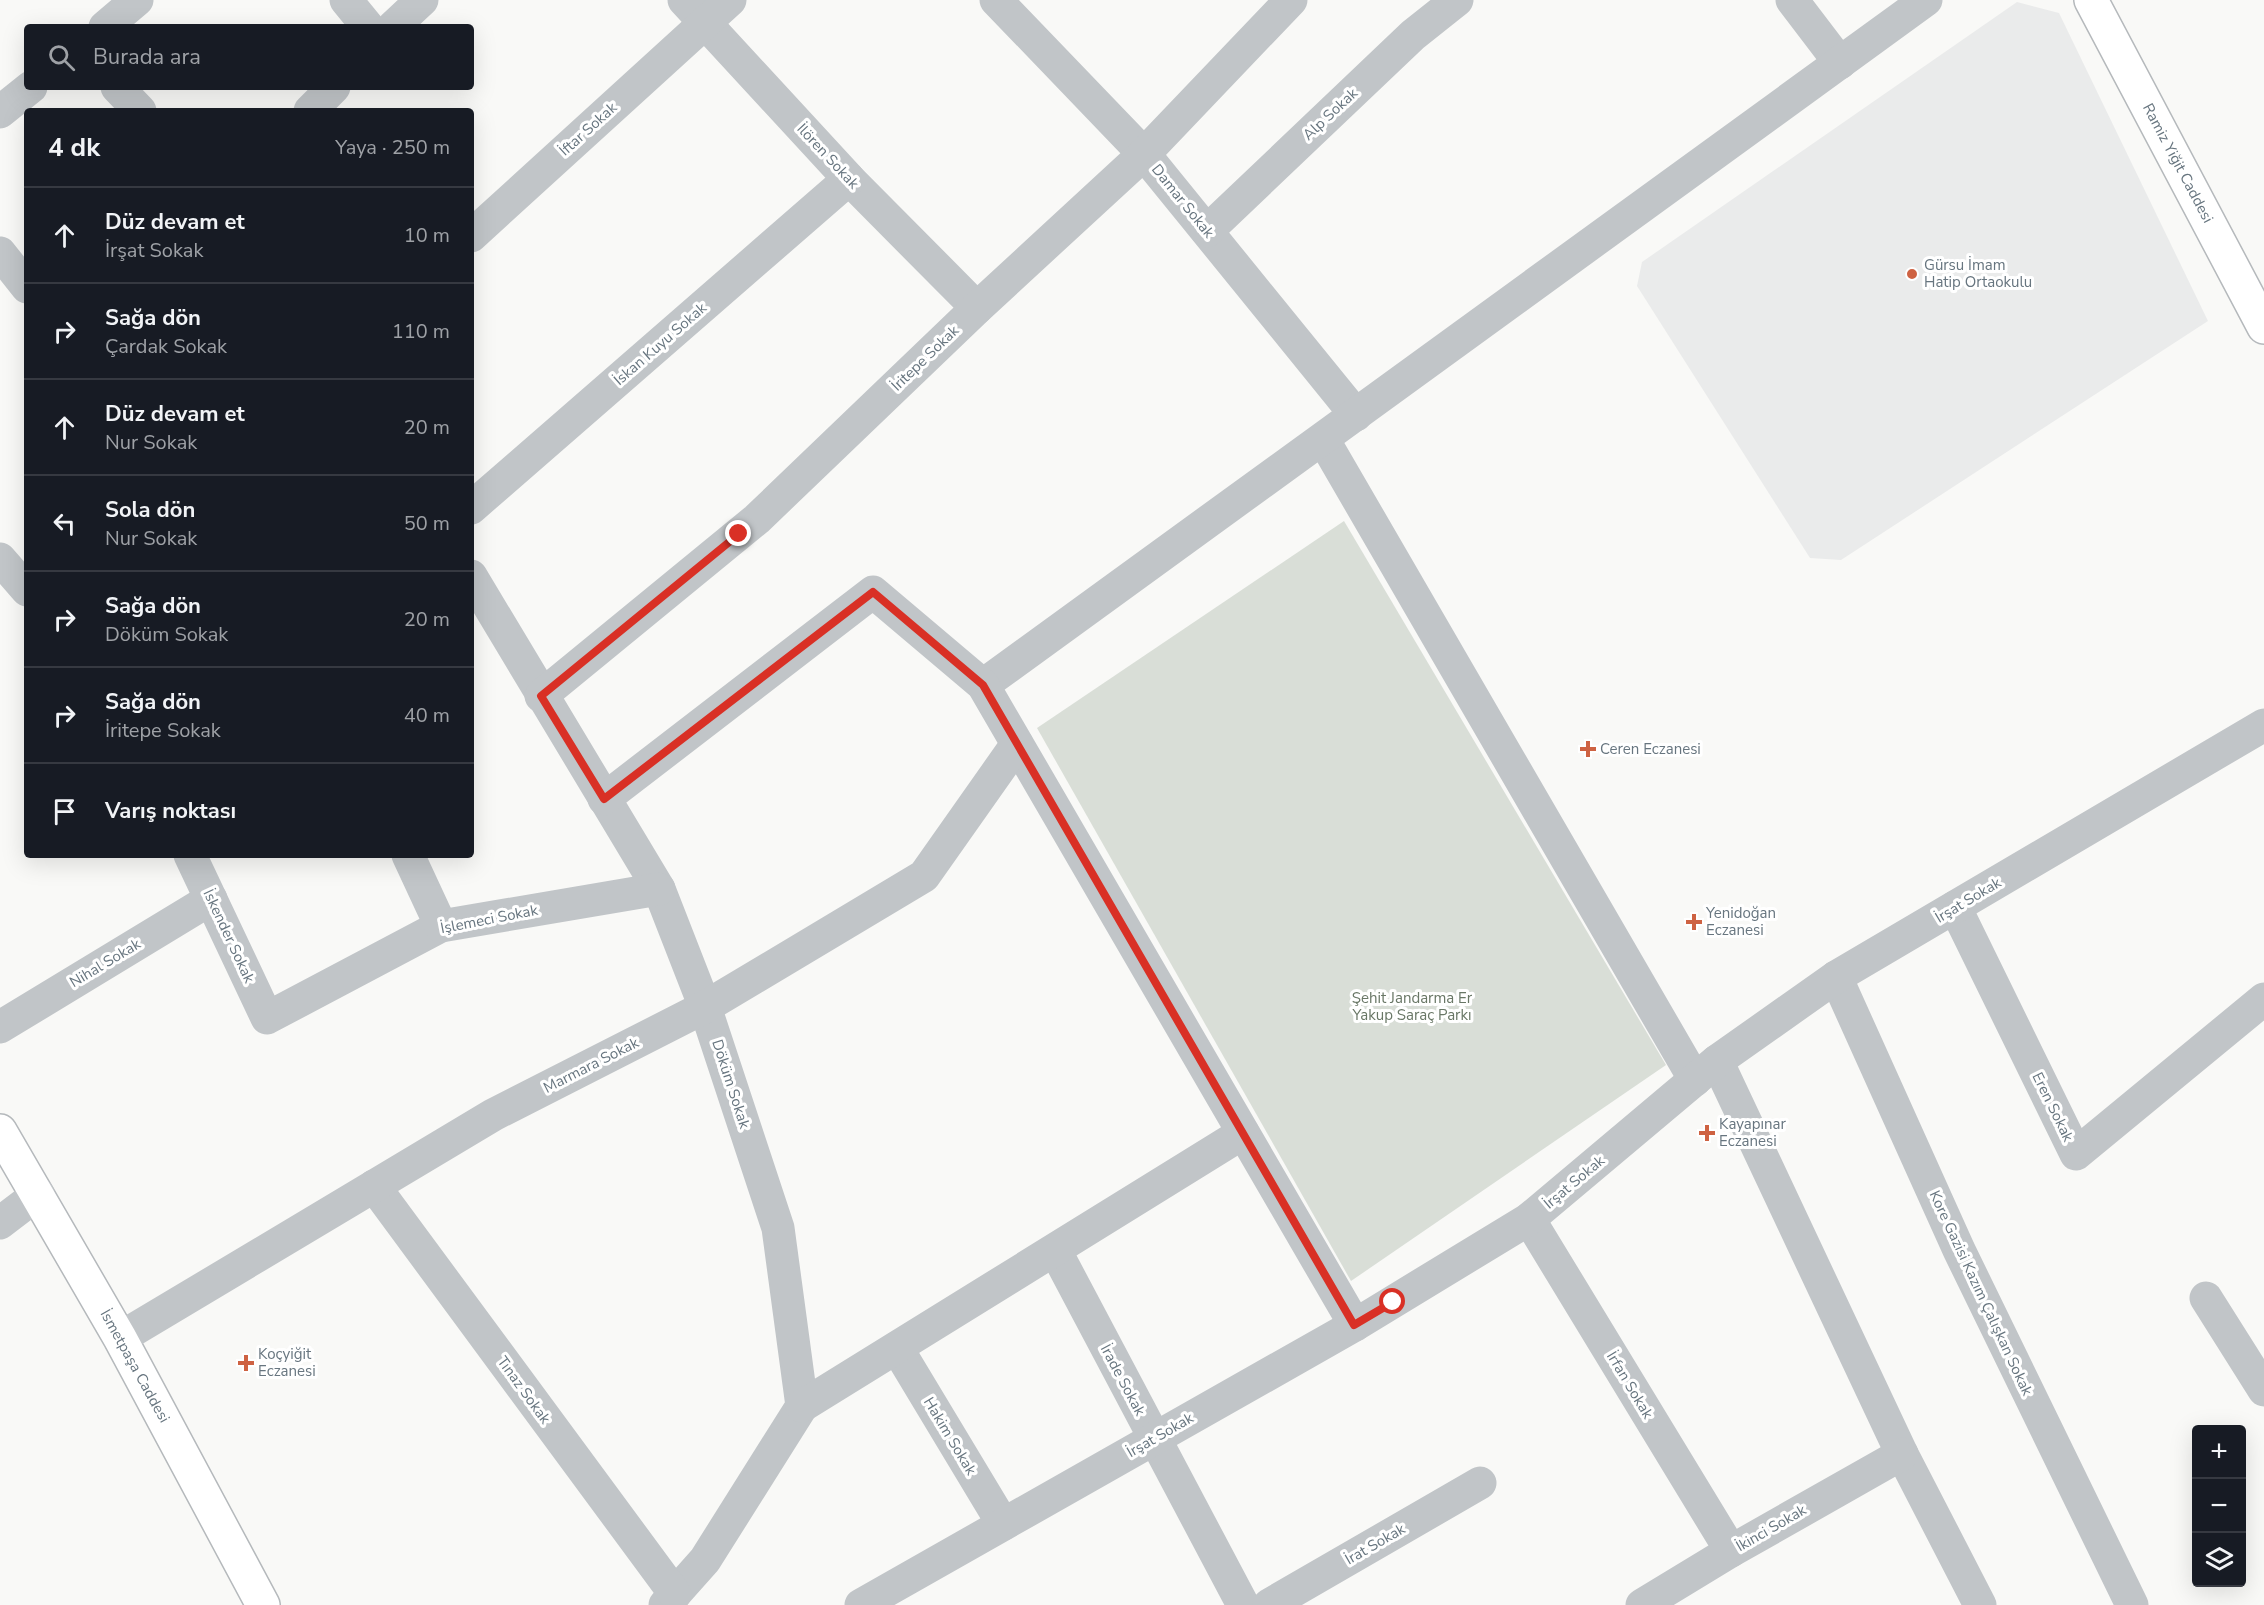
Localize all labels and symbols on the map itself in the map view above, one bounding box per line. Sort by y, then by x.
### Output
street label: Alp Sokak [1298,83,1362,145]
street label: İftar Sokak [555,97,622,160]
street label: Ramiz Yiğit Caddesi [2138,100,2218,226]
street label: İlören Sokak [793,119,864,193]
street label: Damar Sokak [1147,160,1219,242]
place label: Gürsu İmam Hatip Ortaokulu [1924,255,2032,292]
marker: Gürsu İmam Hatip Ortaokulu [1905,267,1919,281]
street label: İskan Kuyu Sokak [609,298,711,390]
street label: İritepe Sokak [887,320,964,395]
route end [725,520,751,546]
place label: Ceren Eczanesi [1600,739,1701,759]
marker: Ceren Eczanesi [1581,742,1595,756]
street label: İrşat Sokak [1931,872,2005,928]
street label: İskender Sokak [199,886,260,987]
street label: İşlemeci Sokak [439,900,540,938]
place label: Yenidoğan Eczanesi [1705,903,1776,940]
marker: Yenidoğan Eczanesi [1687,915,1701,929]
street label: Nihal Sokak [66,934,145,992]
park label: Şehit Jandarma Er Yakup Saraç Parkı [1352,988,1473,1025]
street label: Marmara Sokak [540,1032,643,1098]
street label: Döküm Sokak [707,1037,755,1132]
street label: Eren Sokak [2028,1069,2079,1145]
place label: Kayapınar Eczanesi [1719,1114,1786,1151]
marker: Kayapınar Eczanesi [1700,1126,1714,1140]
street label: İrşat Sokak [1539,1150,1609,1213]
street label: Kore Gazisi Kazım Çalışkan Sokak [1925,1187,2038,1399]
route start [1379,1288,1405,1314]
street label: İsmetpaşa Caddesi [96,1306,174,1426]
street label: İrade Sokak [1096,1341,1150,1420]
place label: Koçyiğit Eczanesi [258,1344,316,1381]
street label: İrfan Sokak [1602,1348,1658,1423]
street label: Tınaz Sokak [493,1352,556,1428]
marker: Koçyiğit Eczanesi [239,1356,253,1370]
street label: Hakim Sokak [919,1393,981,1479]
street label: İrşat Sokak [1123,1408,1197,1462]
street label: İkinci Sokak [1732,1500,1810,1556]
street label: İrat Sokak [1341,1518,1409,1569]

